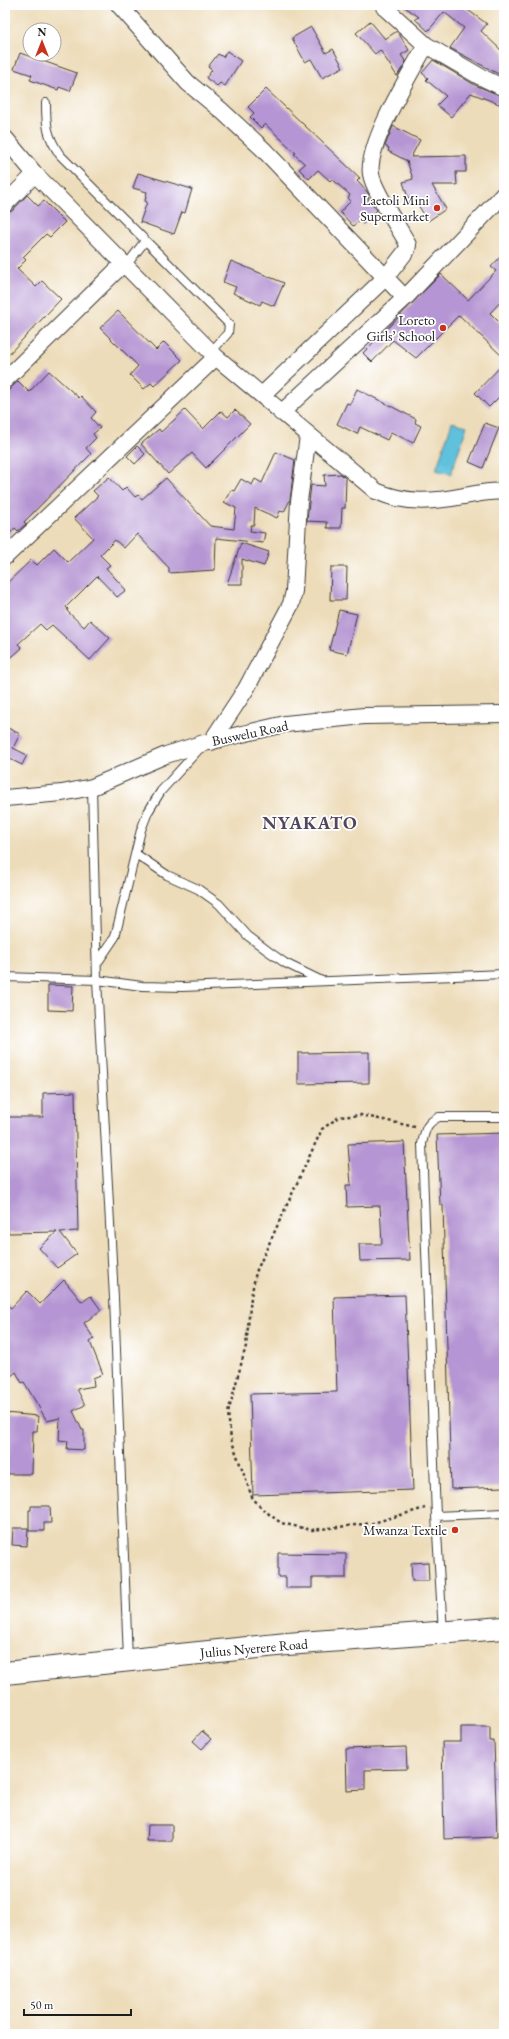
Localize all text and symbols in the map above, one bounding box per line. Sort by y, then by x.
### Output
north arrow [22,22,62,62]
text: N [38,25,47,39]
place label: Laetoli Mini Supermarket [360,191,430,225]
marker: Laetoli Mini Supermarket [432,203,442,213]
place label: Loreto Girls’ School [366,311,436,345]
marker: Loreto Girls’ School [438,323,448,333]
street label: Buswelu Road [210,716,291,750]
district label: NYAKATO [262,811,358,834]
place label: Mwanza Textile [363,1521,448,1539]
marker: Mwanza Textile [450,1525,460,1535]
street label: Julius Nyerere Road [198,1634,310,1662]
scale bar [24,1991,131,2017]
text: 50 m [30,1997,54,2013]

